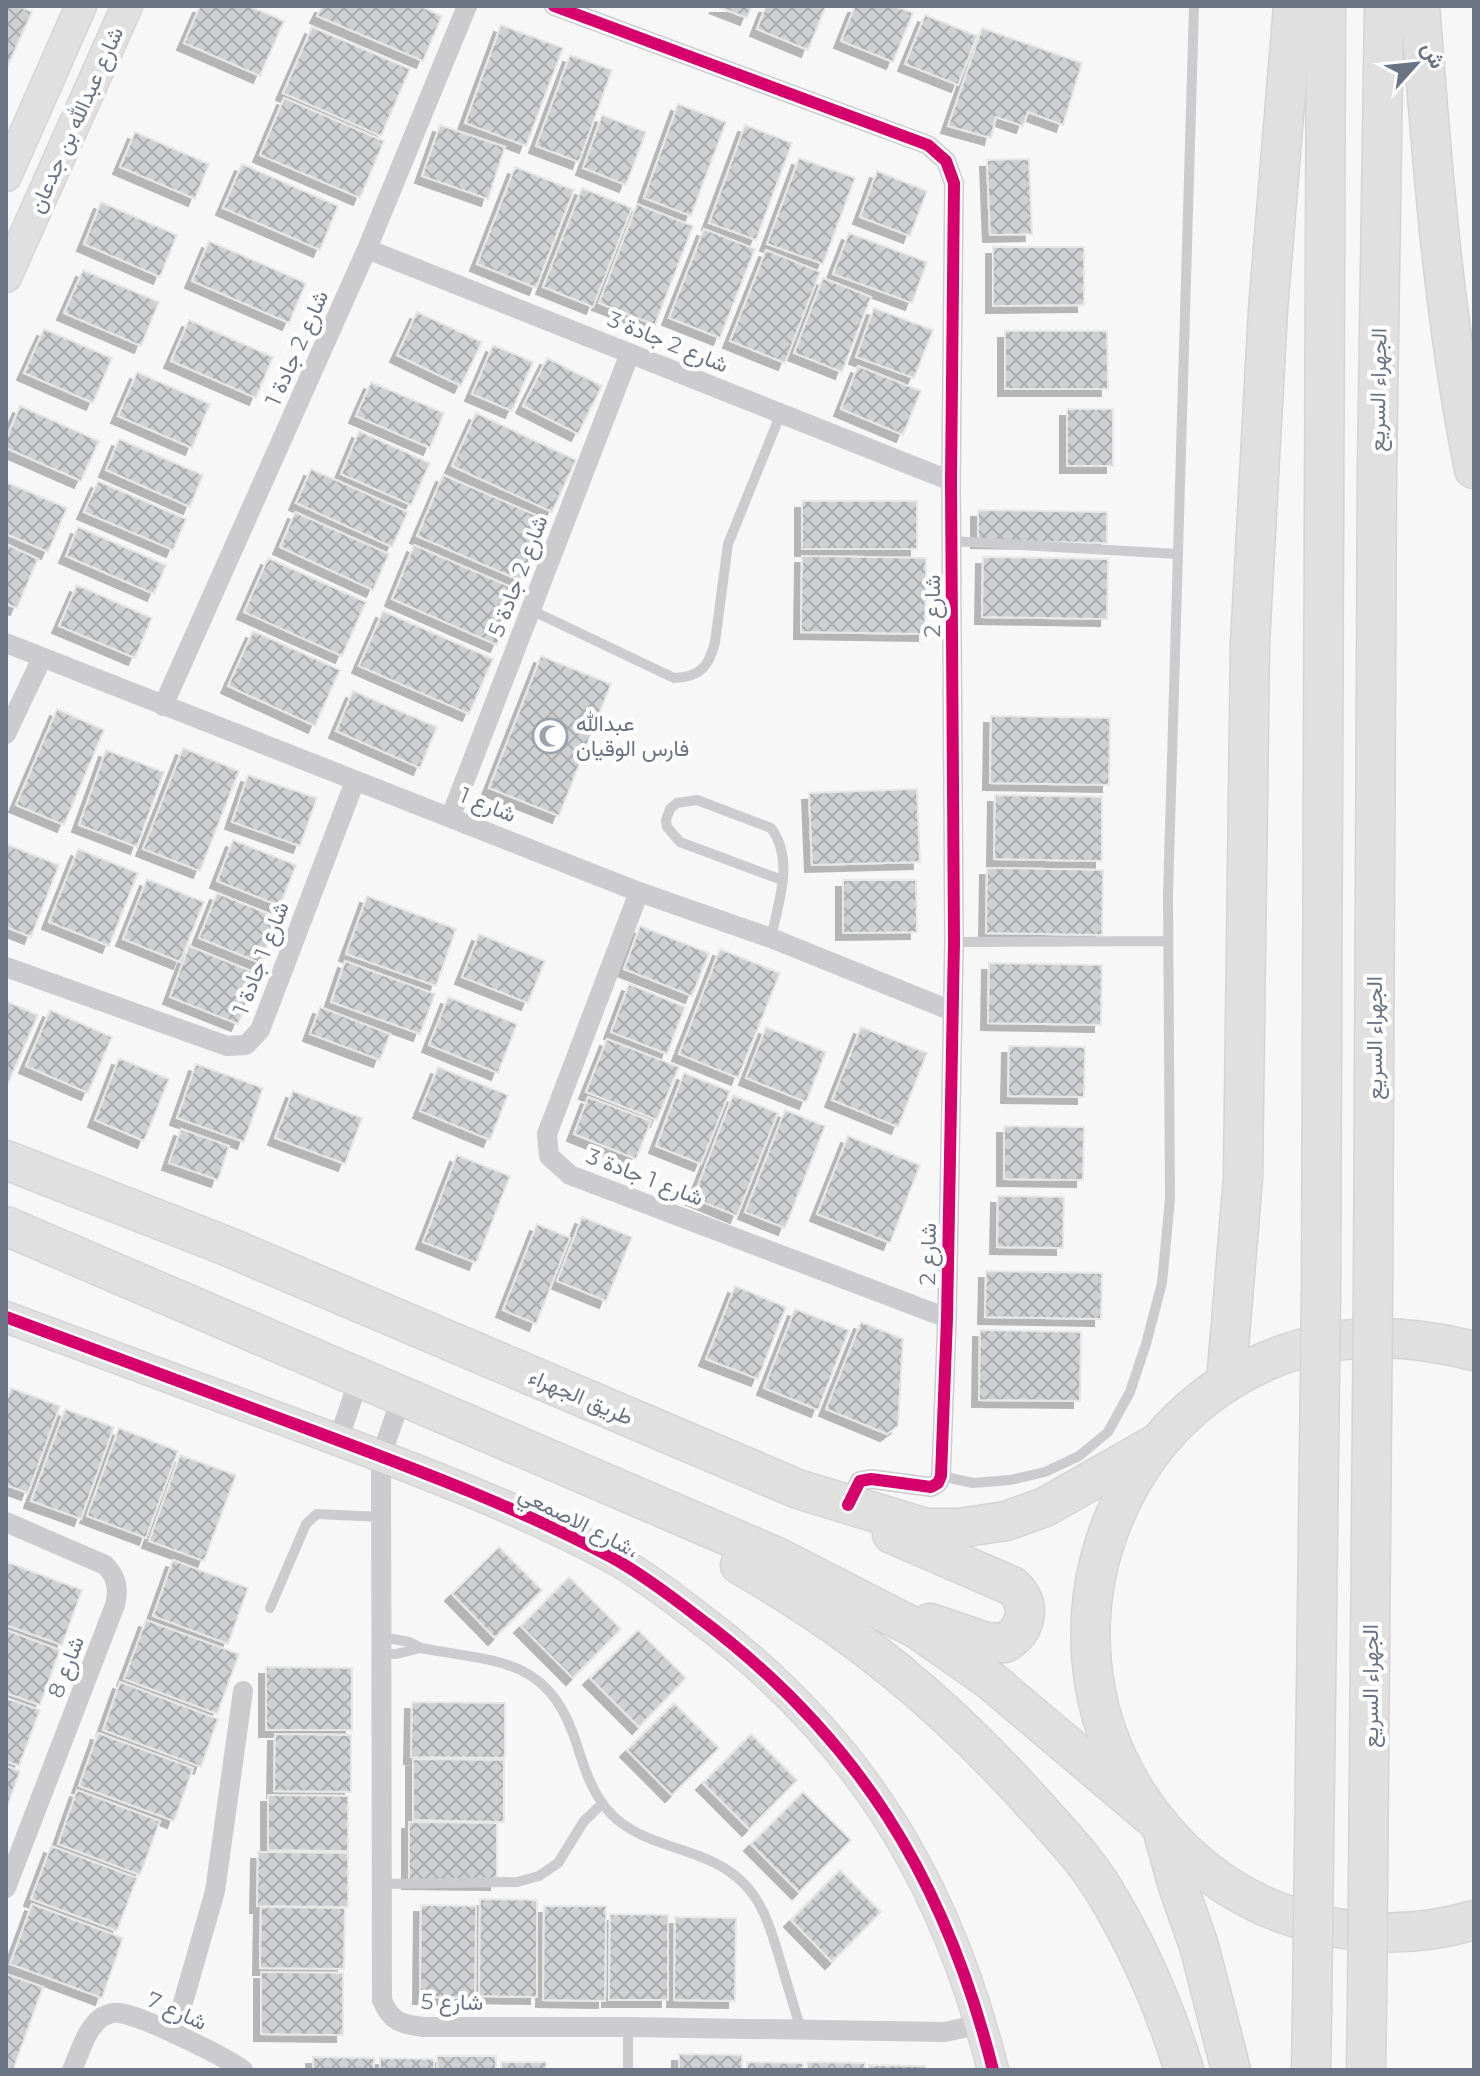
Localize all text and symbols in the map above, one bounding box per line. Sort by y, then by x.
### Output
street label: شارع عبدالله بن جدعان [23,23,130,218]
north arrow [1376,24,1456,104]
text: ش [1415,37,1451,73]
street label: شارع 2 جادة 1 [260,286,335,410]
street label: شارع 2 جادة 3 [603,306,732,379]
street label: الجهراء السريع [1363,328,1394,452]
street label: شارع 2 جادة 5 [483,512,554,641]
street label: شارع 2 [919,575,947,637]
place label: عبدالله فارس الوقيان [576,710,689,762]
mosque icon: عبدالله فارس الوقيان [531,717,569,755]
street label: شارع 1 [456,782,520,829]
street label: شارع 1 جادة 1 [227,898,296,1019]
street label: الجهراء السريع [1361,976,1389,1100]
street label: شارع 1 جادة 3 [582,1142,707,1213]
street label: شارع 2 [914,1223,943,1286]
street label: طريق الجهراء [525,1363,637,1431]
street label: شارع الاصمعي، [512,1480,644,1568]
street label: الجهراء السريع [1357,1624,1385,1748]
street label: شارع 8 [42,1632,91,1702]
street label: شارع 7 [142,1986,211,2037]
street label: شارع 5 [421,1988,483,2017]

